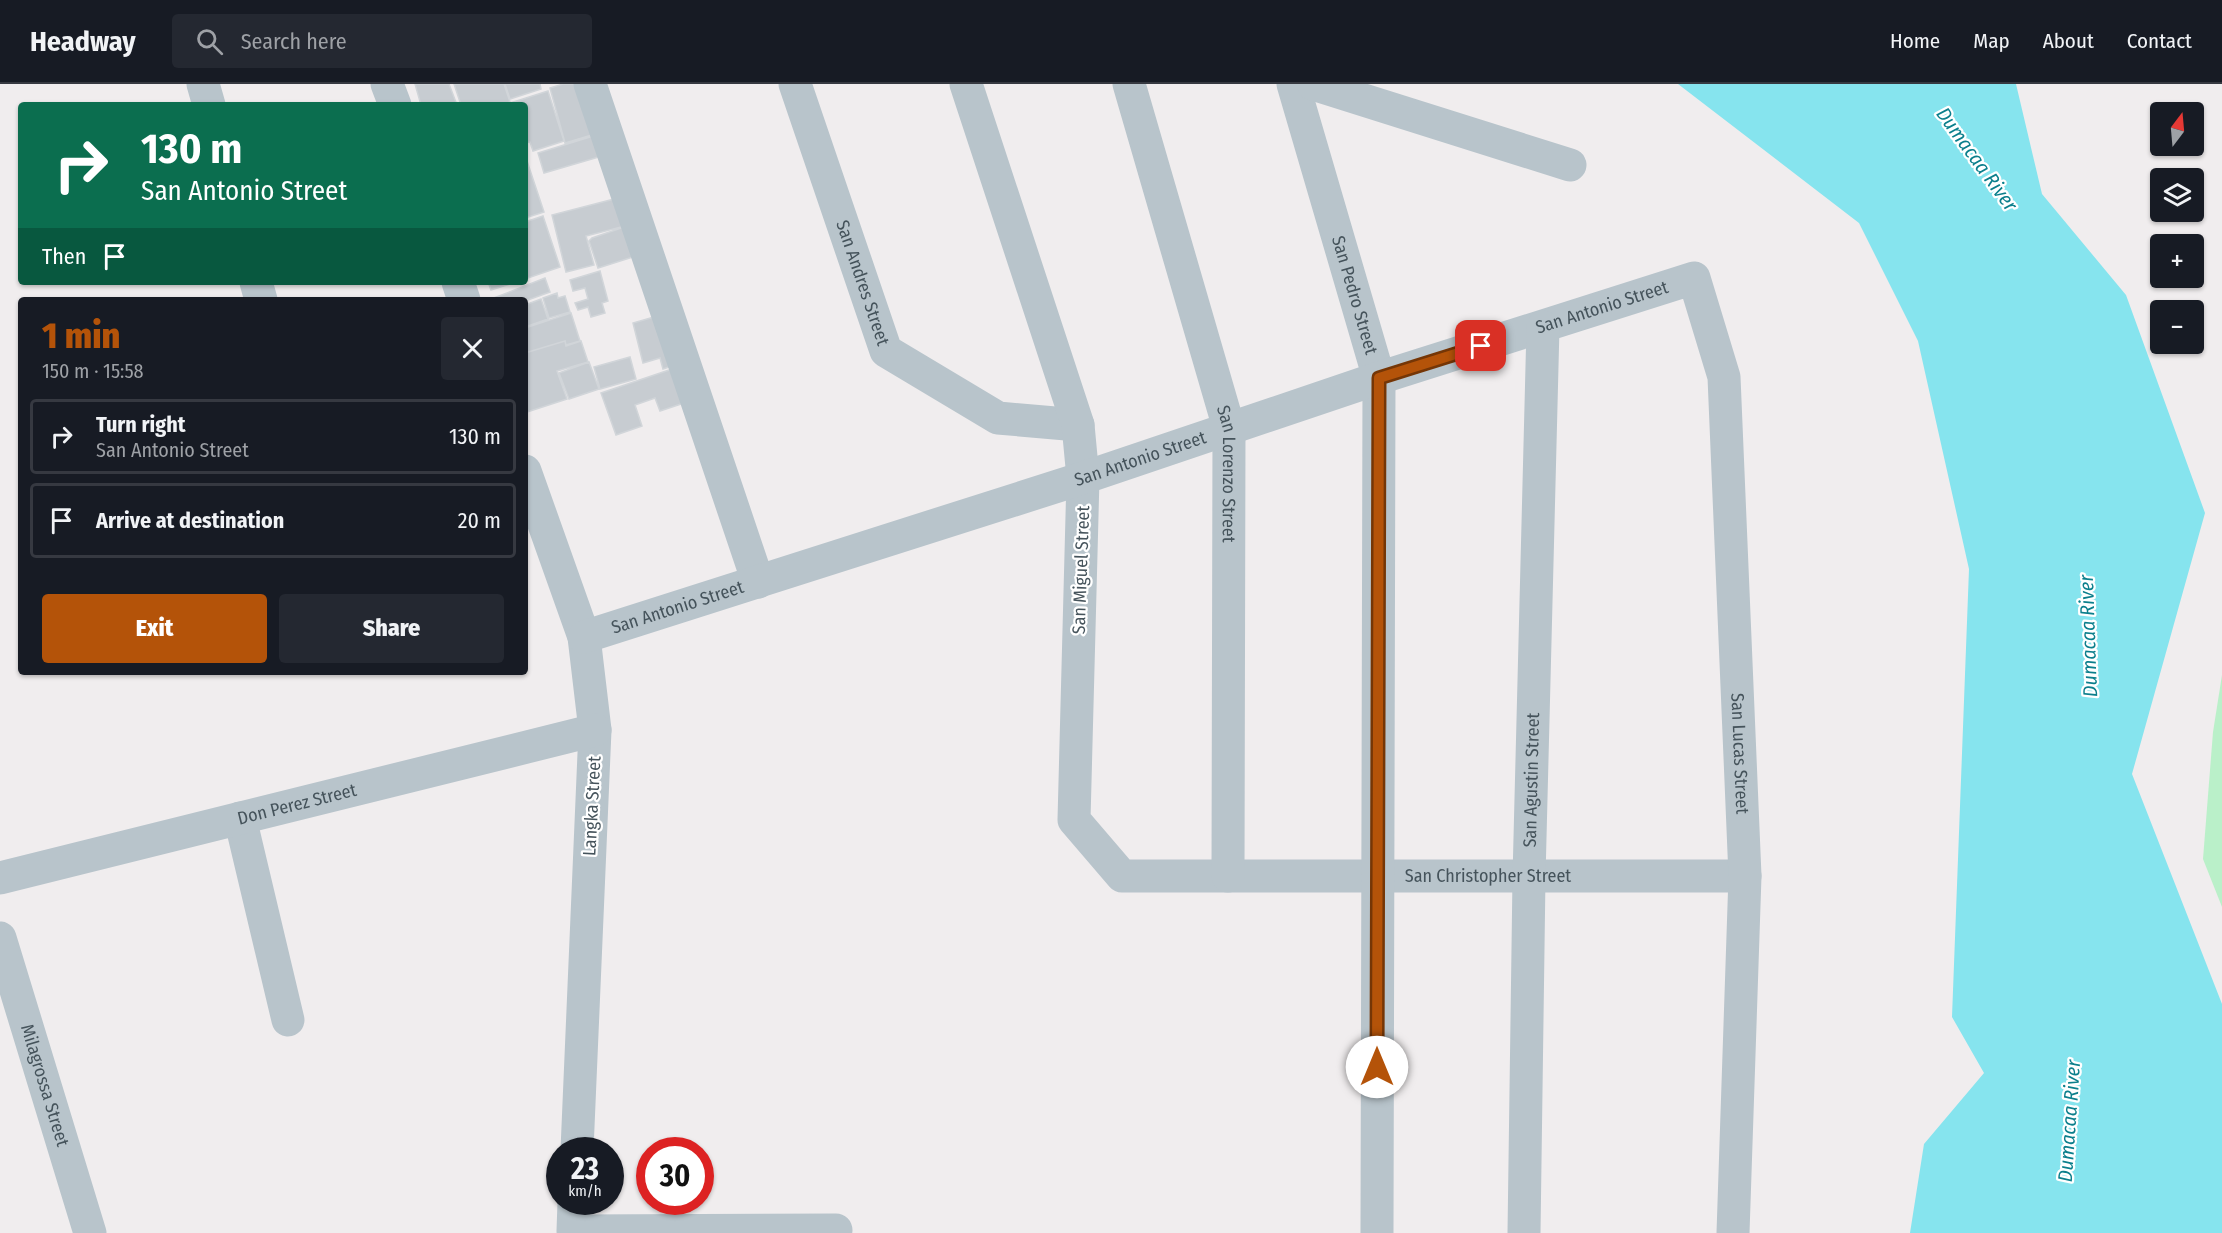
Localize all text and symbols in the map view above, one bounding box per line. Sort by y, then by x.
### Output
search box [172,14,592,68]
text: Headway [30,25,136,58]
icon: search [193,25,226,58]
text: Search here [241,28,347,55]
text: Home [1890,28,1940,54]
text: Map [1973,28,2010,54]
text: About [2043,28,2094,54]
text: Contact [2127,28,2192,54]
water label: Dumacaa River [1931,102,2023,216]
north arrow [2150,102,2204,156]
map controls [2150,102,2204,354]
text: 130 m [141,124,242,174]
icon: right [42,126,120,204]
button: layers [2150,168,2204,222]
text: San Antonio Street [141,175,347,207]
street label: San Andres Street [831,217,894,348]
street label: San Pedro Street [1327,233,1383,357]
button: + [2150,234,2204,288]
icon: arrive [98,240,131,273]
text: Then [42,243,86,270]
street label: San Antonio Street [1533,276,1671,339]
button: − [2150,300,2204,354]
text: 1 min [42,314,120,358]
button: close [441,317,504,380]
pin [1455,320,1506,371]
icon: arrive [1464,329,1497,362]
text: 150 m · 15:58 [42,359,144,383]
street label: San Lorenzo Street [1212,403,1241,543]
text: Turn right [96,411,185,438]
icon: right [45,420,78,453]
text: 130 m [449,423,501,450]
street label: San Antonio Street [1072,426,1209,491]
text: San Antonio Street [96,438,249,462]
icon: arrive [45,504,78,537]
street label: San Miguel Street [1068,505,1094,635]
text: Arrive at destination [96,507,284,534]
text: 20 m [458,507,501,534]
water label: Dumacaa River [2074,573,2102,698]
street label: San Antonio Street [608,576,746,639]
button: Exit [42,594,267,663]
button: Share [279,594,504,663]
street label: San Lucas Street [1726,693,1753,815]
street label: San Agustin Street [1519,712,1544,848]
street label: Langka Street [578,755,606,857]
street label: Don Perez Street [235,779,359,829]
street label: San Christopher Street [1405,865,1571,887]
street label: Milagrossa Street [16,1021,74,1149]
position arrow [1345,1035,1409,1099]
water label: Dumacaa River [2053,1058,2085,1183]
speed limit sign: 30 [636,1137,714,1215]
text: 23 [571,1151,599,1187]
text: km/h [568,1182,602,1200]

